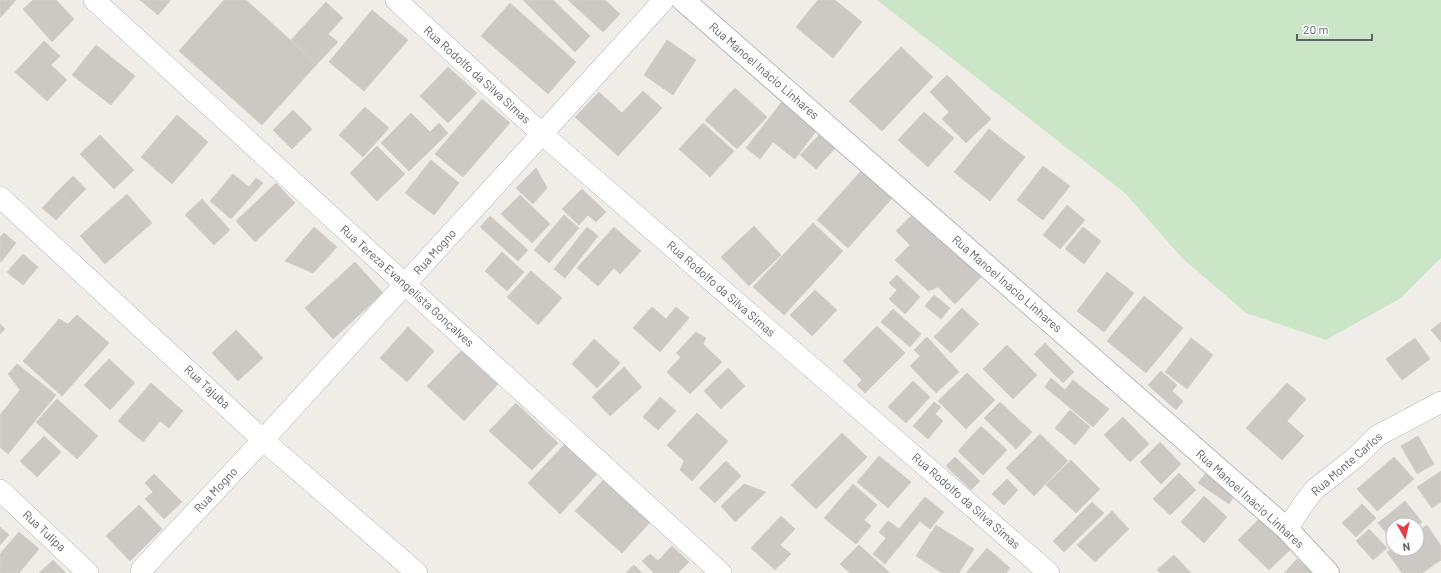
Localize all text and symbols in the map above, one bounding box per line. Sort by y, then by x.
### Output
scale bar [1297,16,1372,42]
street label: Rua Manoel Inácio Linhares [707,19,822,122]
text: 20 m [1303,22,1329,36]
street label: Rua Rodolfo da Silva Simas [421,23,534,126]
street label: Rua Tereza Evangelista Gonçalves [338,222,478,349]
street label: Rua Mogno [410,226,458,277]
street label: Rua Manoel Inácio Linhares [950,232,1065,335]
street label: Rua Rodolfo da Silva Simas [665,238,779,339]
street label: Rua Tajuba [182,362,233,411]
street label: Rua Monte Carlos [1308,428,1385,498]
street label: Rua Manoel Inácio Linhares [1194,446,1308,551]
street label: Rua Rodolfo da Silva Simas [910,450,1024,551]
street label: Rua Mogno [191,464,240,515]
street label: Rua Tulipa [20,507,69,554]
north arrow [1385,517,1425,557]
text: N [1402,540,1411,554]

